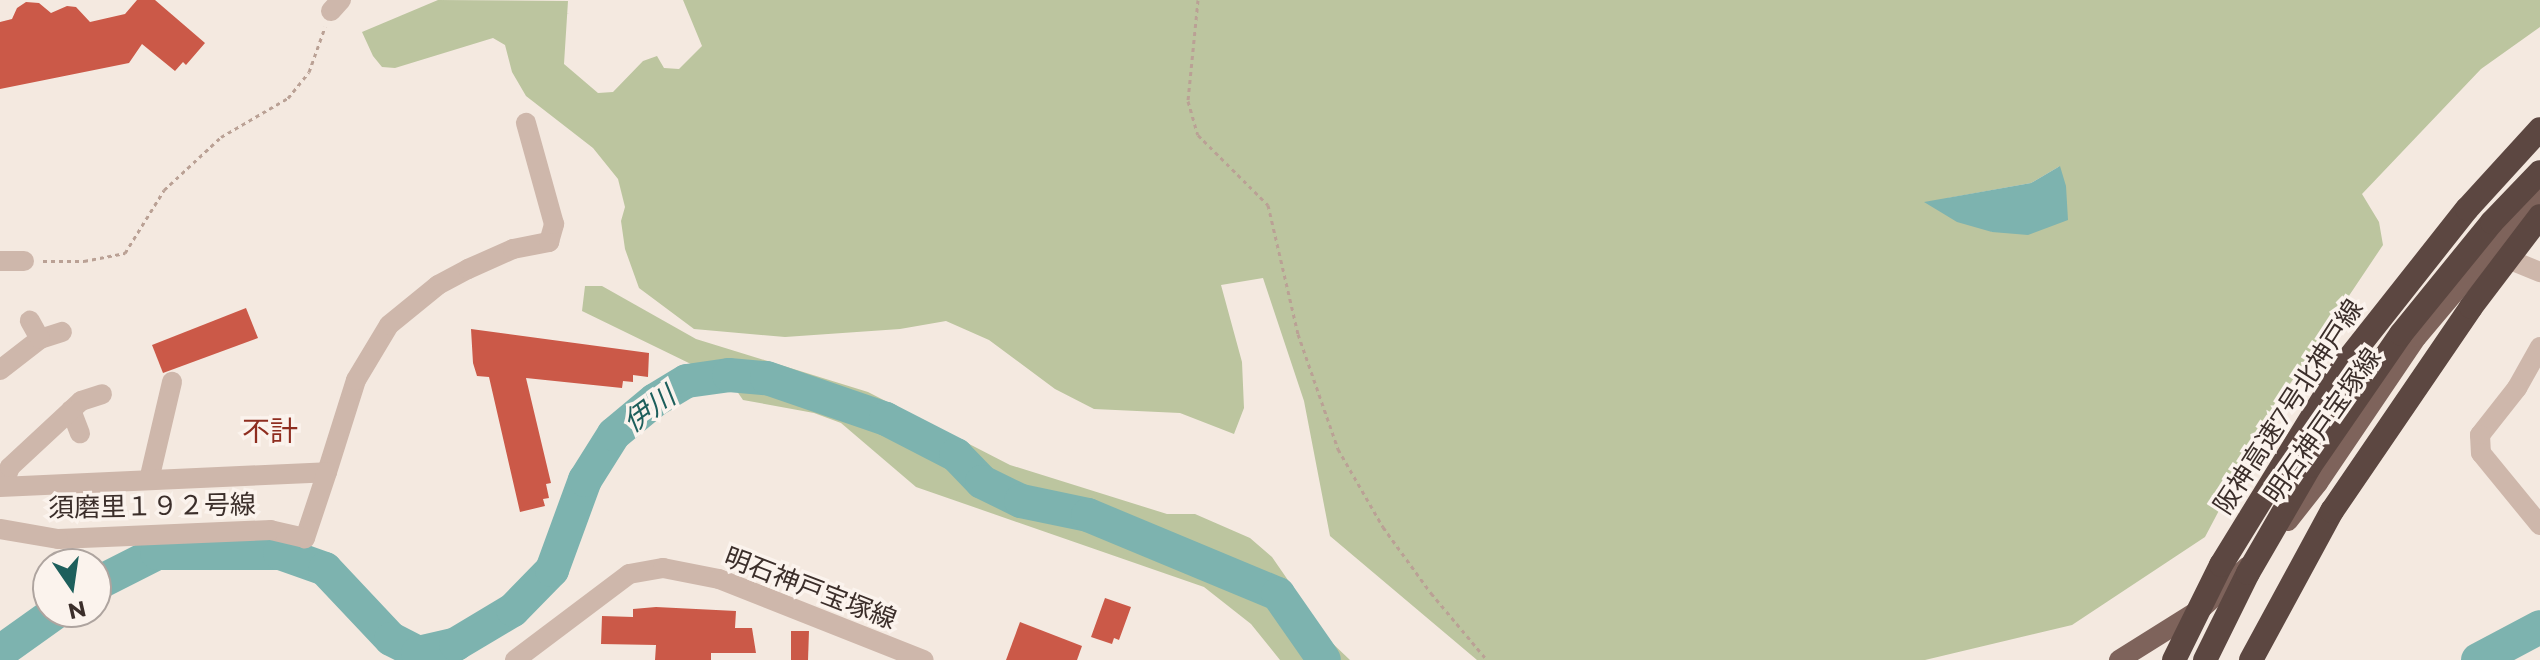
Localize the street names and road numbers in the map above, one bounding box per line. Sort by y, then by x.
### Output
street label: 阪神高速7号北神戸線 [2208,294,2370,520]
street label: 明石神戸宝塚線 [2258,343,2388,509]
street label: 須磨里１９２号線 [48,490,256,524]
street label: 明石神戸宝塚線 [719,542,901,636]

